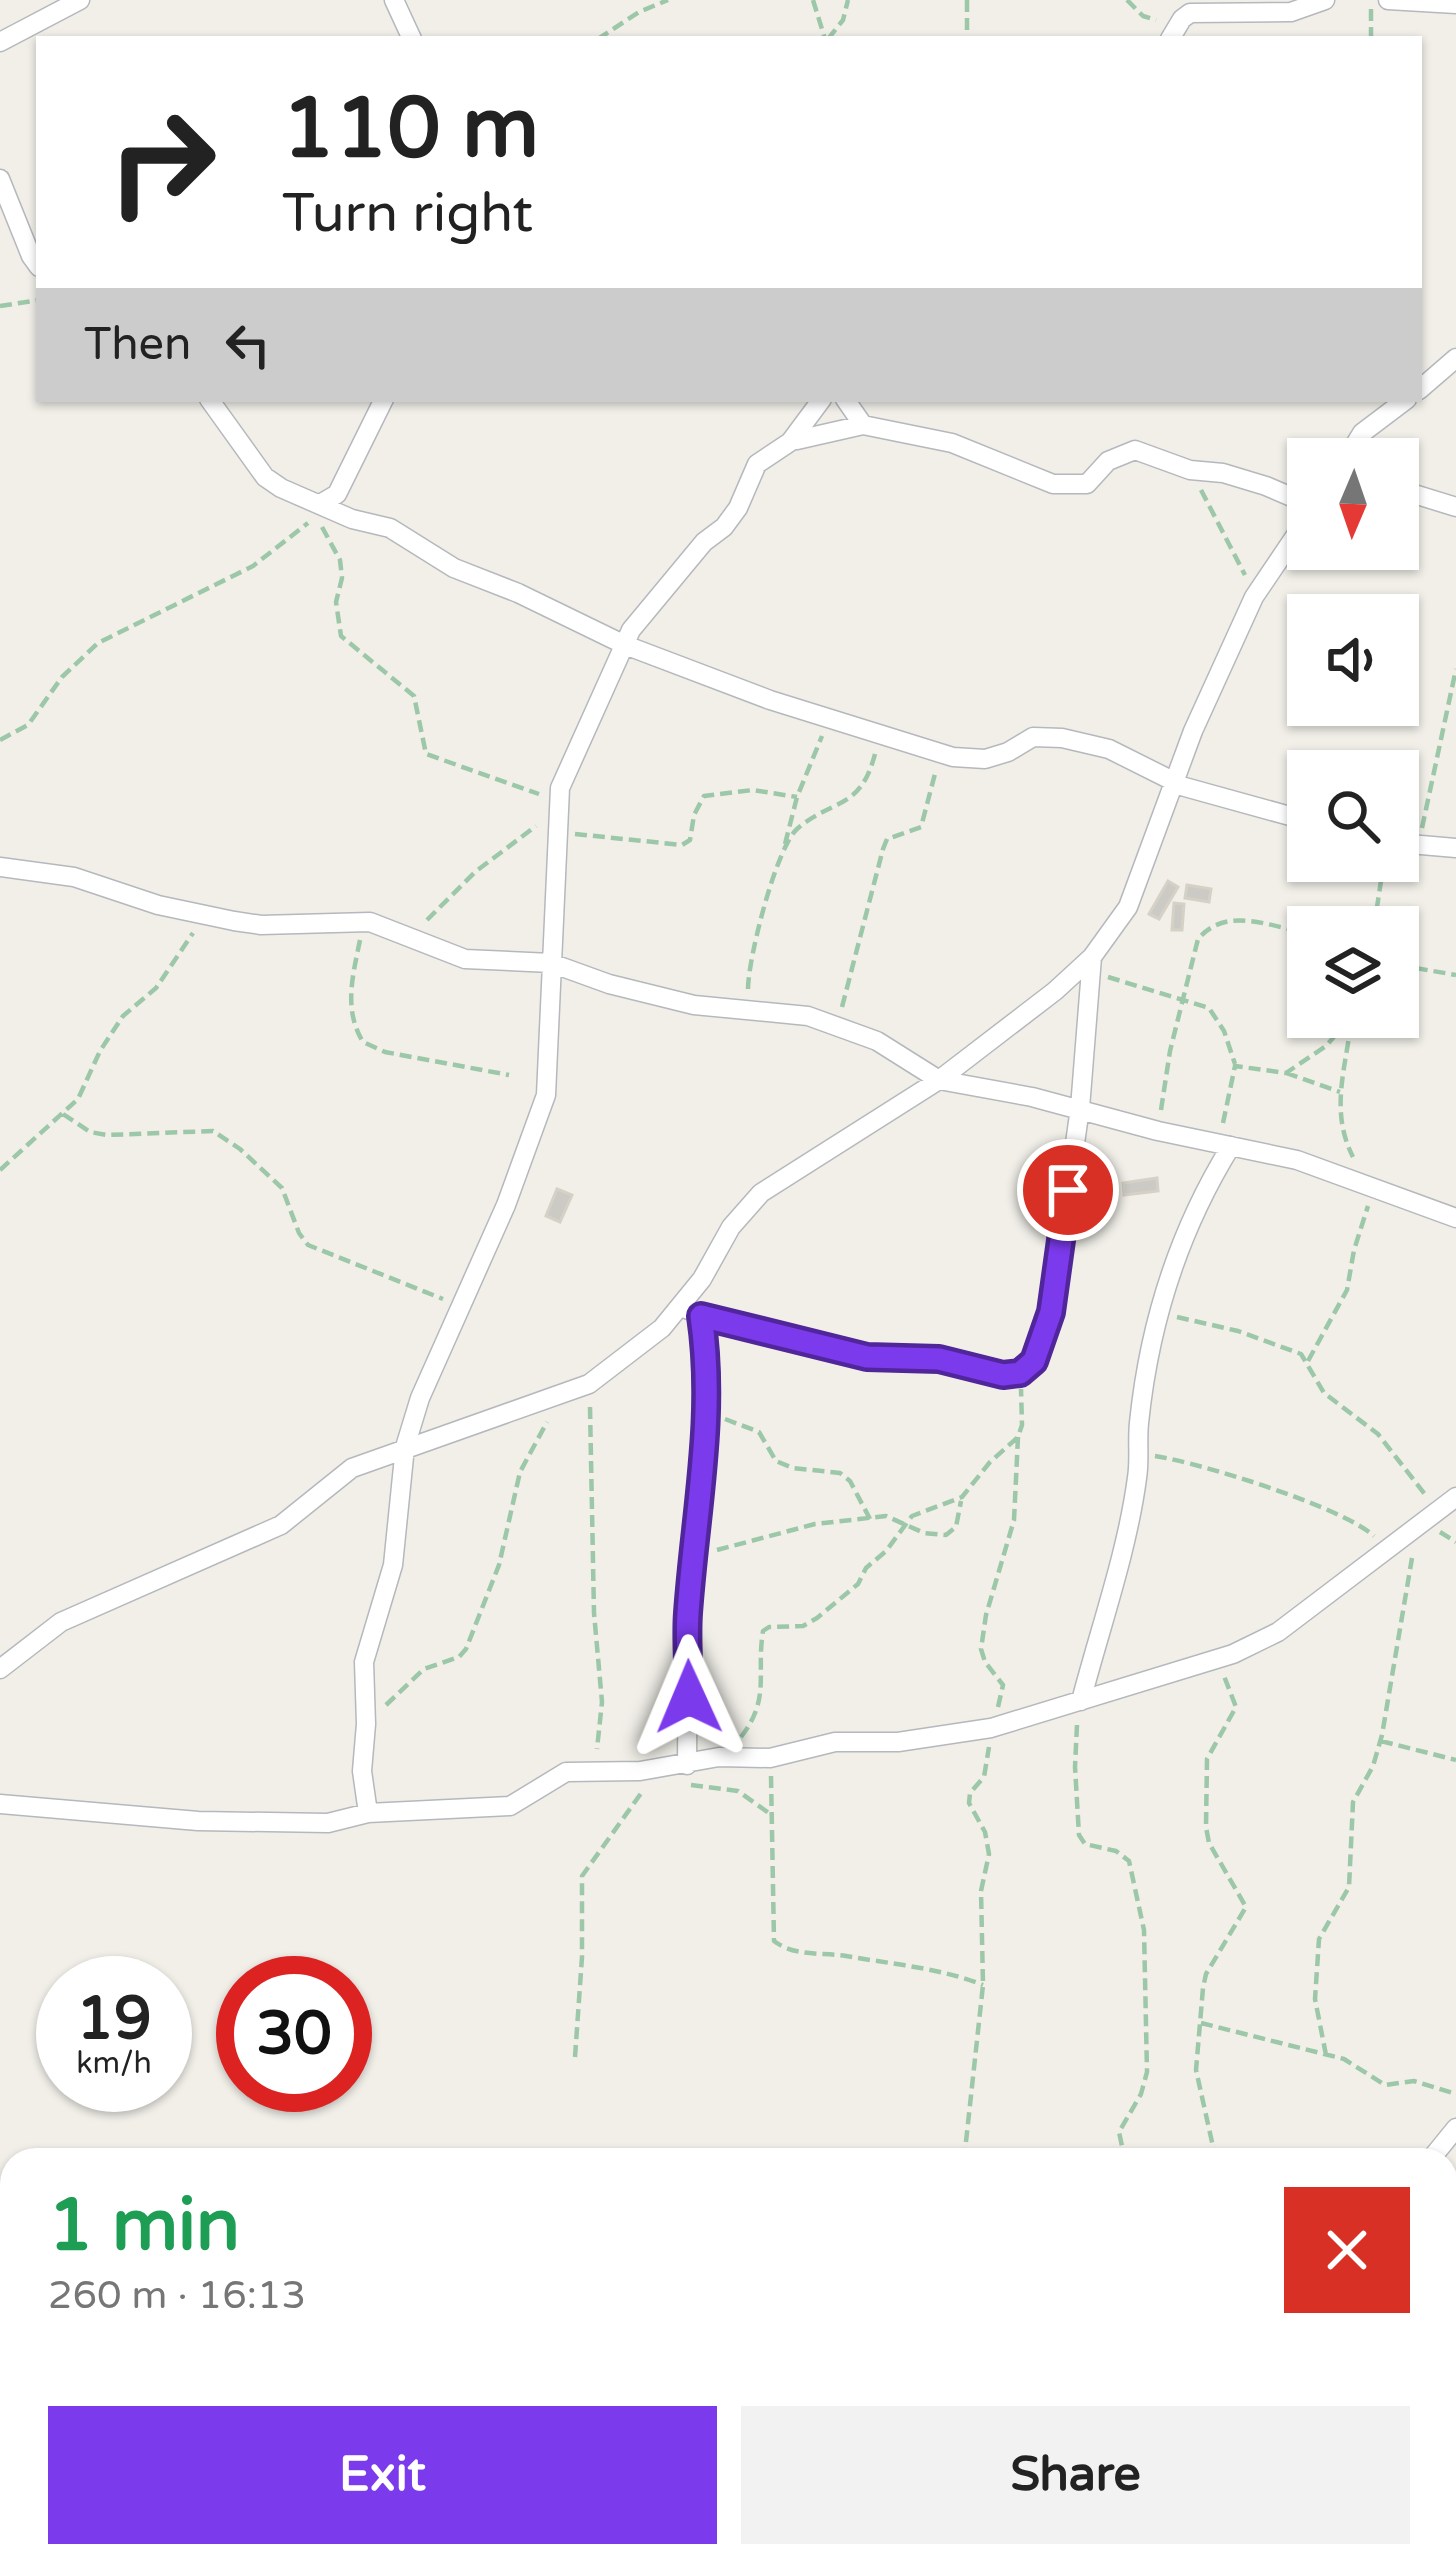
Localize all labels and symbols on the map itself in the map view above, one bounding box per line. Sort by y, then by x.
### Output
north arrow [1287,438,1419,570]
pin [1017,1139,1119,1241]
position arrow [626,1634,752,1760]
speed limit sign: 30 [216,1956,372,2112]

